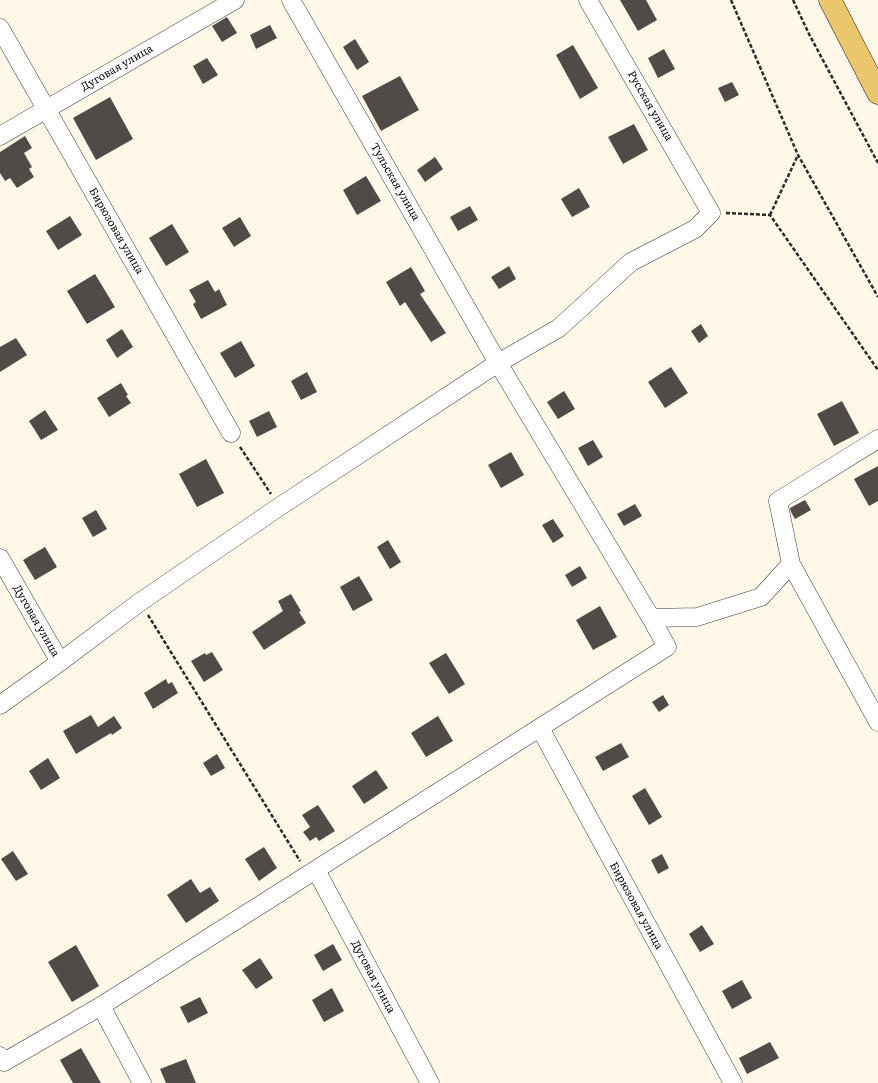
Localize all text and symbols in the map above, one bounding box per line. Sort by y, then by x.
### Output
street label: Дуговая улица [79,42,155,94]
street label: Русская улица [625,69,675,143]
street label: Тульская улица [367,141,423,223]
street label: Бирюзовая улица [86,185,146,277]
street label: Дуговая улица [10,583,62,659]
street label: Бирюзовая улица [607,860,665,952]
street label: Дуговая улица [348,938,398,1016]

